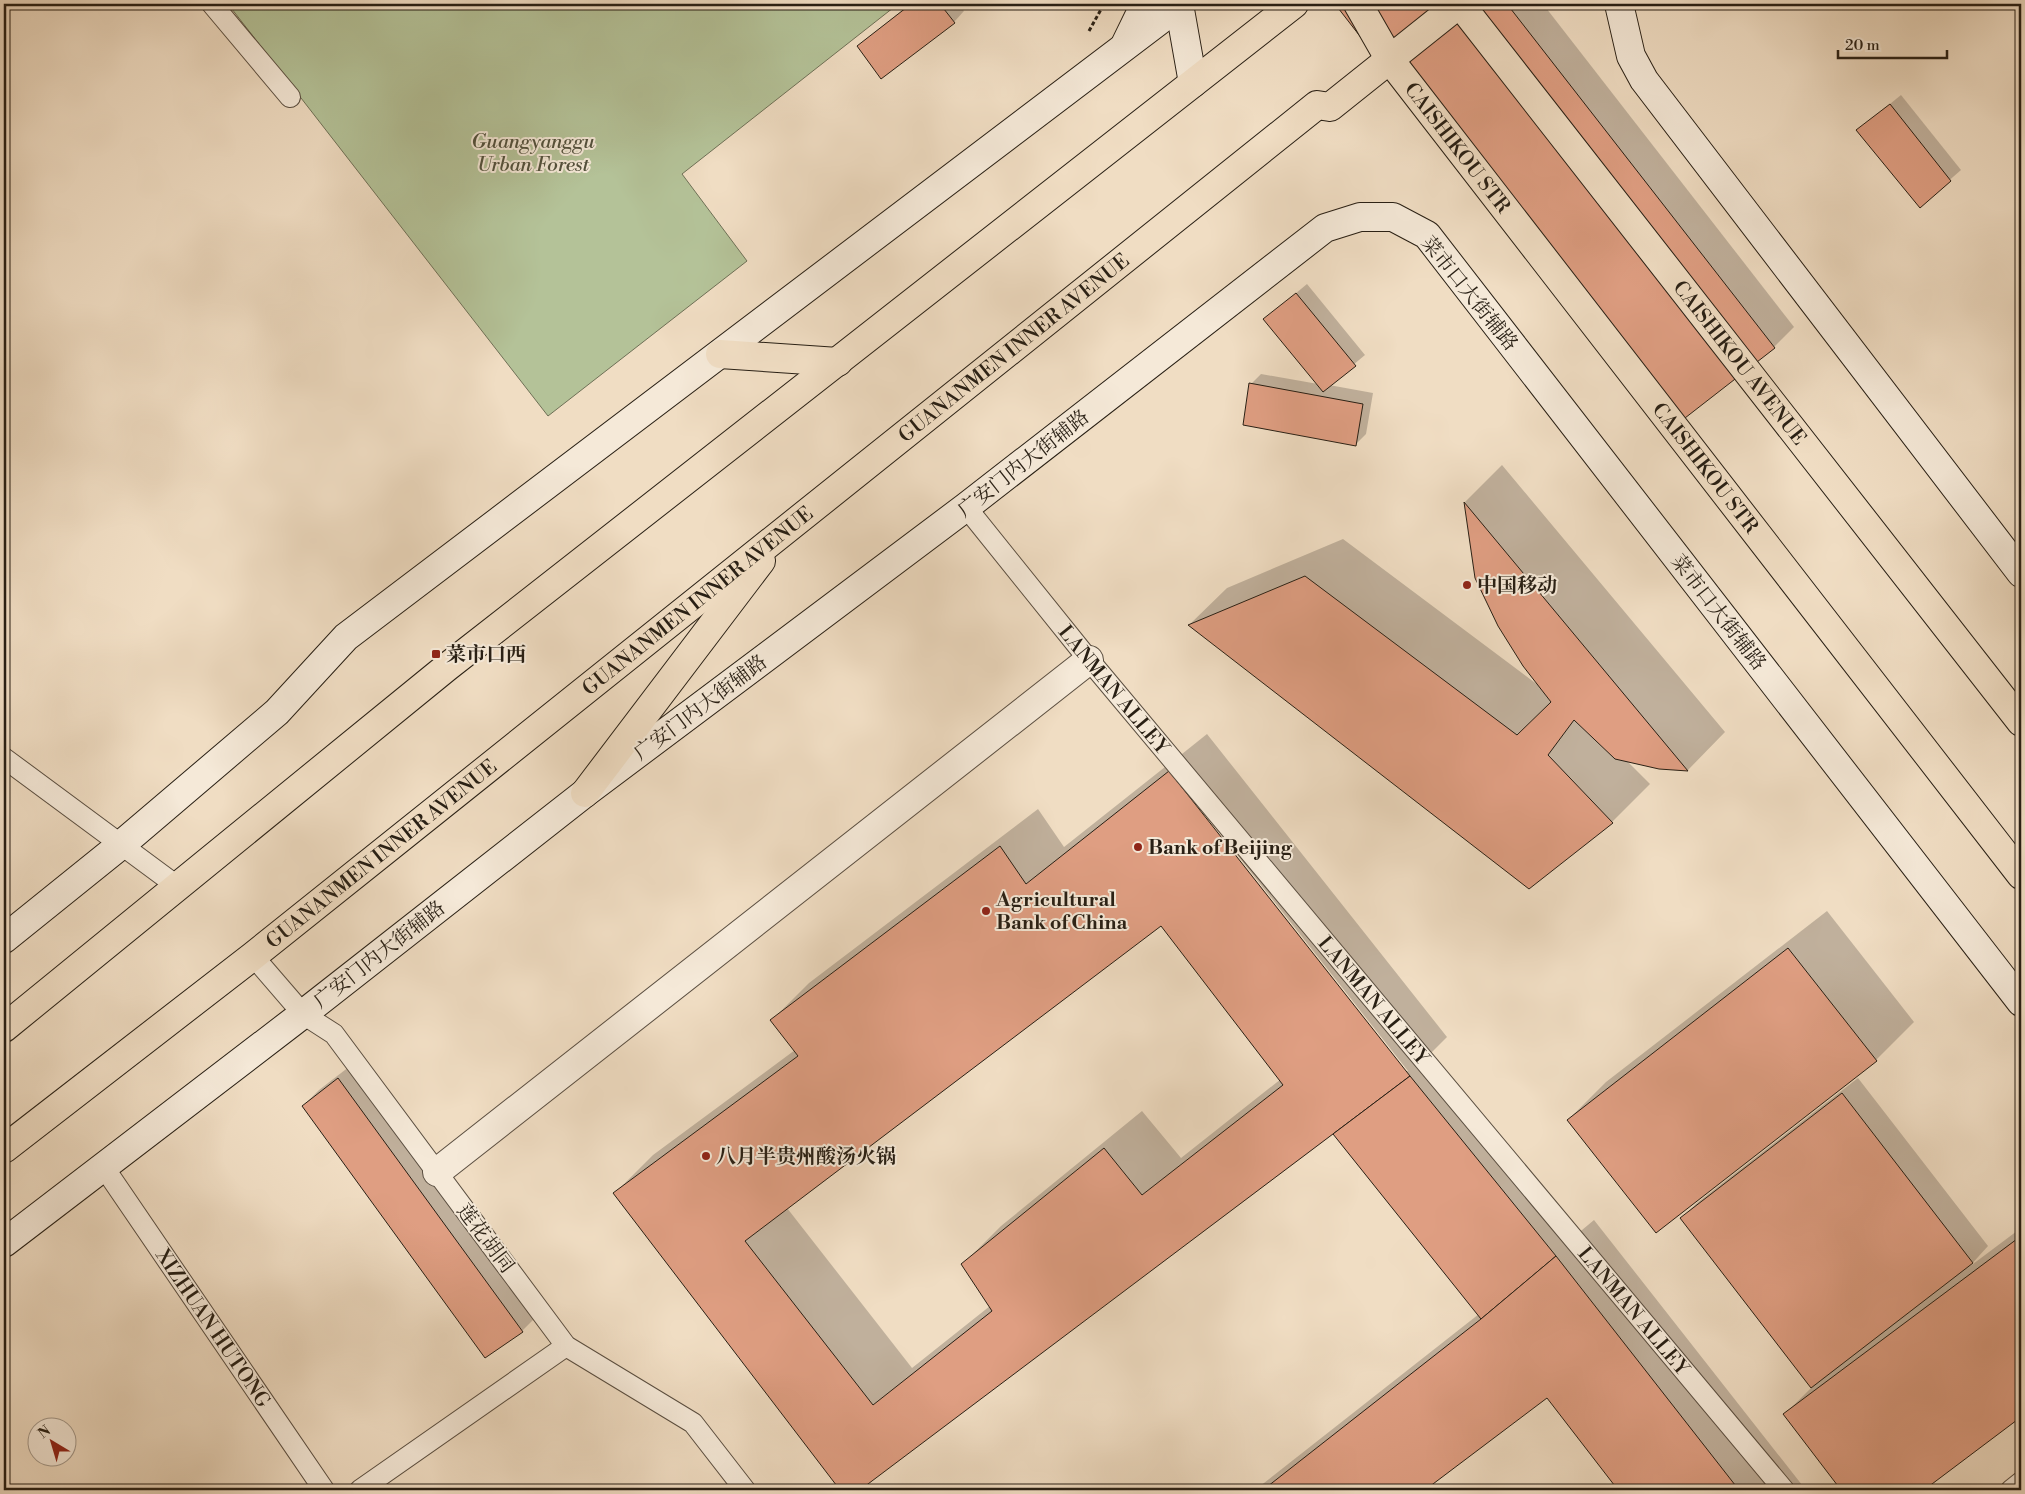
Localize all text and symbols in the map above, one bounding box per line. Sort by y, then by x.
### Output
scale bar [1838,28,1946,60]
text: 20 m [1845,36,1880,55]
street label: CAISHIKOU STR [1398,78,1516,219]
park label: Guangyanggu Urban Forest [471,130,595,178]
street label: 菜市口大街辅路 [1415,232,1523,356]
street label: GUANANMEN INNER AVENUE [894,249,1135,449]
street label: CAISHIKOU AVENUE [1667,276,1811,451]
street label: CAISHIKOU STR [1646,398,1763,540]
street label: 广安门内大街辅路 [953,405,1095,523]
street label: GUANANMEN INNER AVENUE [578,502,819,702]
street label: 菜市口大街辅路 [1665,550,1771,676]
place label: 中国移动 [1477,574,1557,599]
marker: 中国移动 [1461,579,1473,591]
street label: LANMAN ALLEY [1052,621,1174,761]
place label: 菜市口西 [446,643,526,668]
marker: 菜市口西 [430,648,442,660]
street label: 广安门内大街辅路 [629,650,772,766]
street label: GUANANMEN INNER AVENUE [261,755,502,955]
place label: Bank of Beijing [1148,836,1292,861]
marker: Bank of Beijing [1132,841,1144,853]
place label: Agricultural Bank of China [995,888,1128,936]
street label: 广安门内大街辅路 [309,896,451,1014]
marker: Agricultural Bank of China [980,905,992,917]
street label: LANMAN ALLEY [1312,932,1434,1071]
place label: 八月半贵州酸汤火锅 [716,1145,896,1170]
marker: 八月半贵州酸汤火锅 [700,1150,712,1162]
street label: 莲花胡同 [451,1199,519,1278]
street label: LANMAN ALLEY [1572,1242,1694,1382]
street label: XIZHUAN HUTONG [149,1244,275,1413]
north arrow [28,1416,78,1466]
text: N [35,1422,55,1443]

